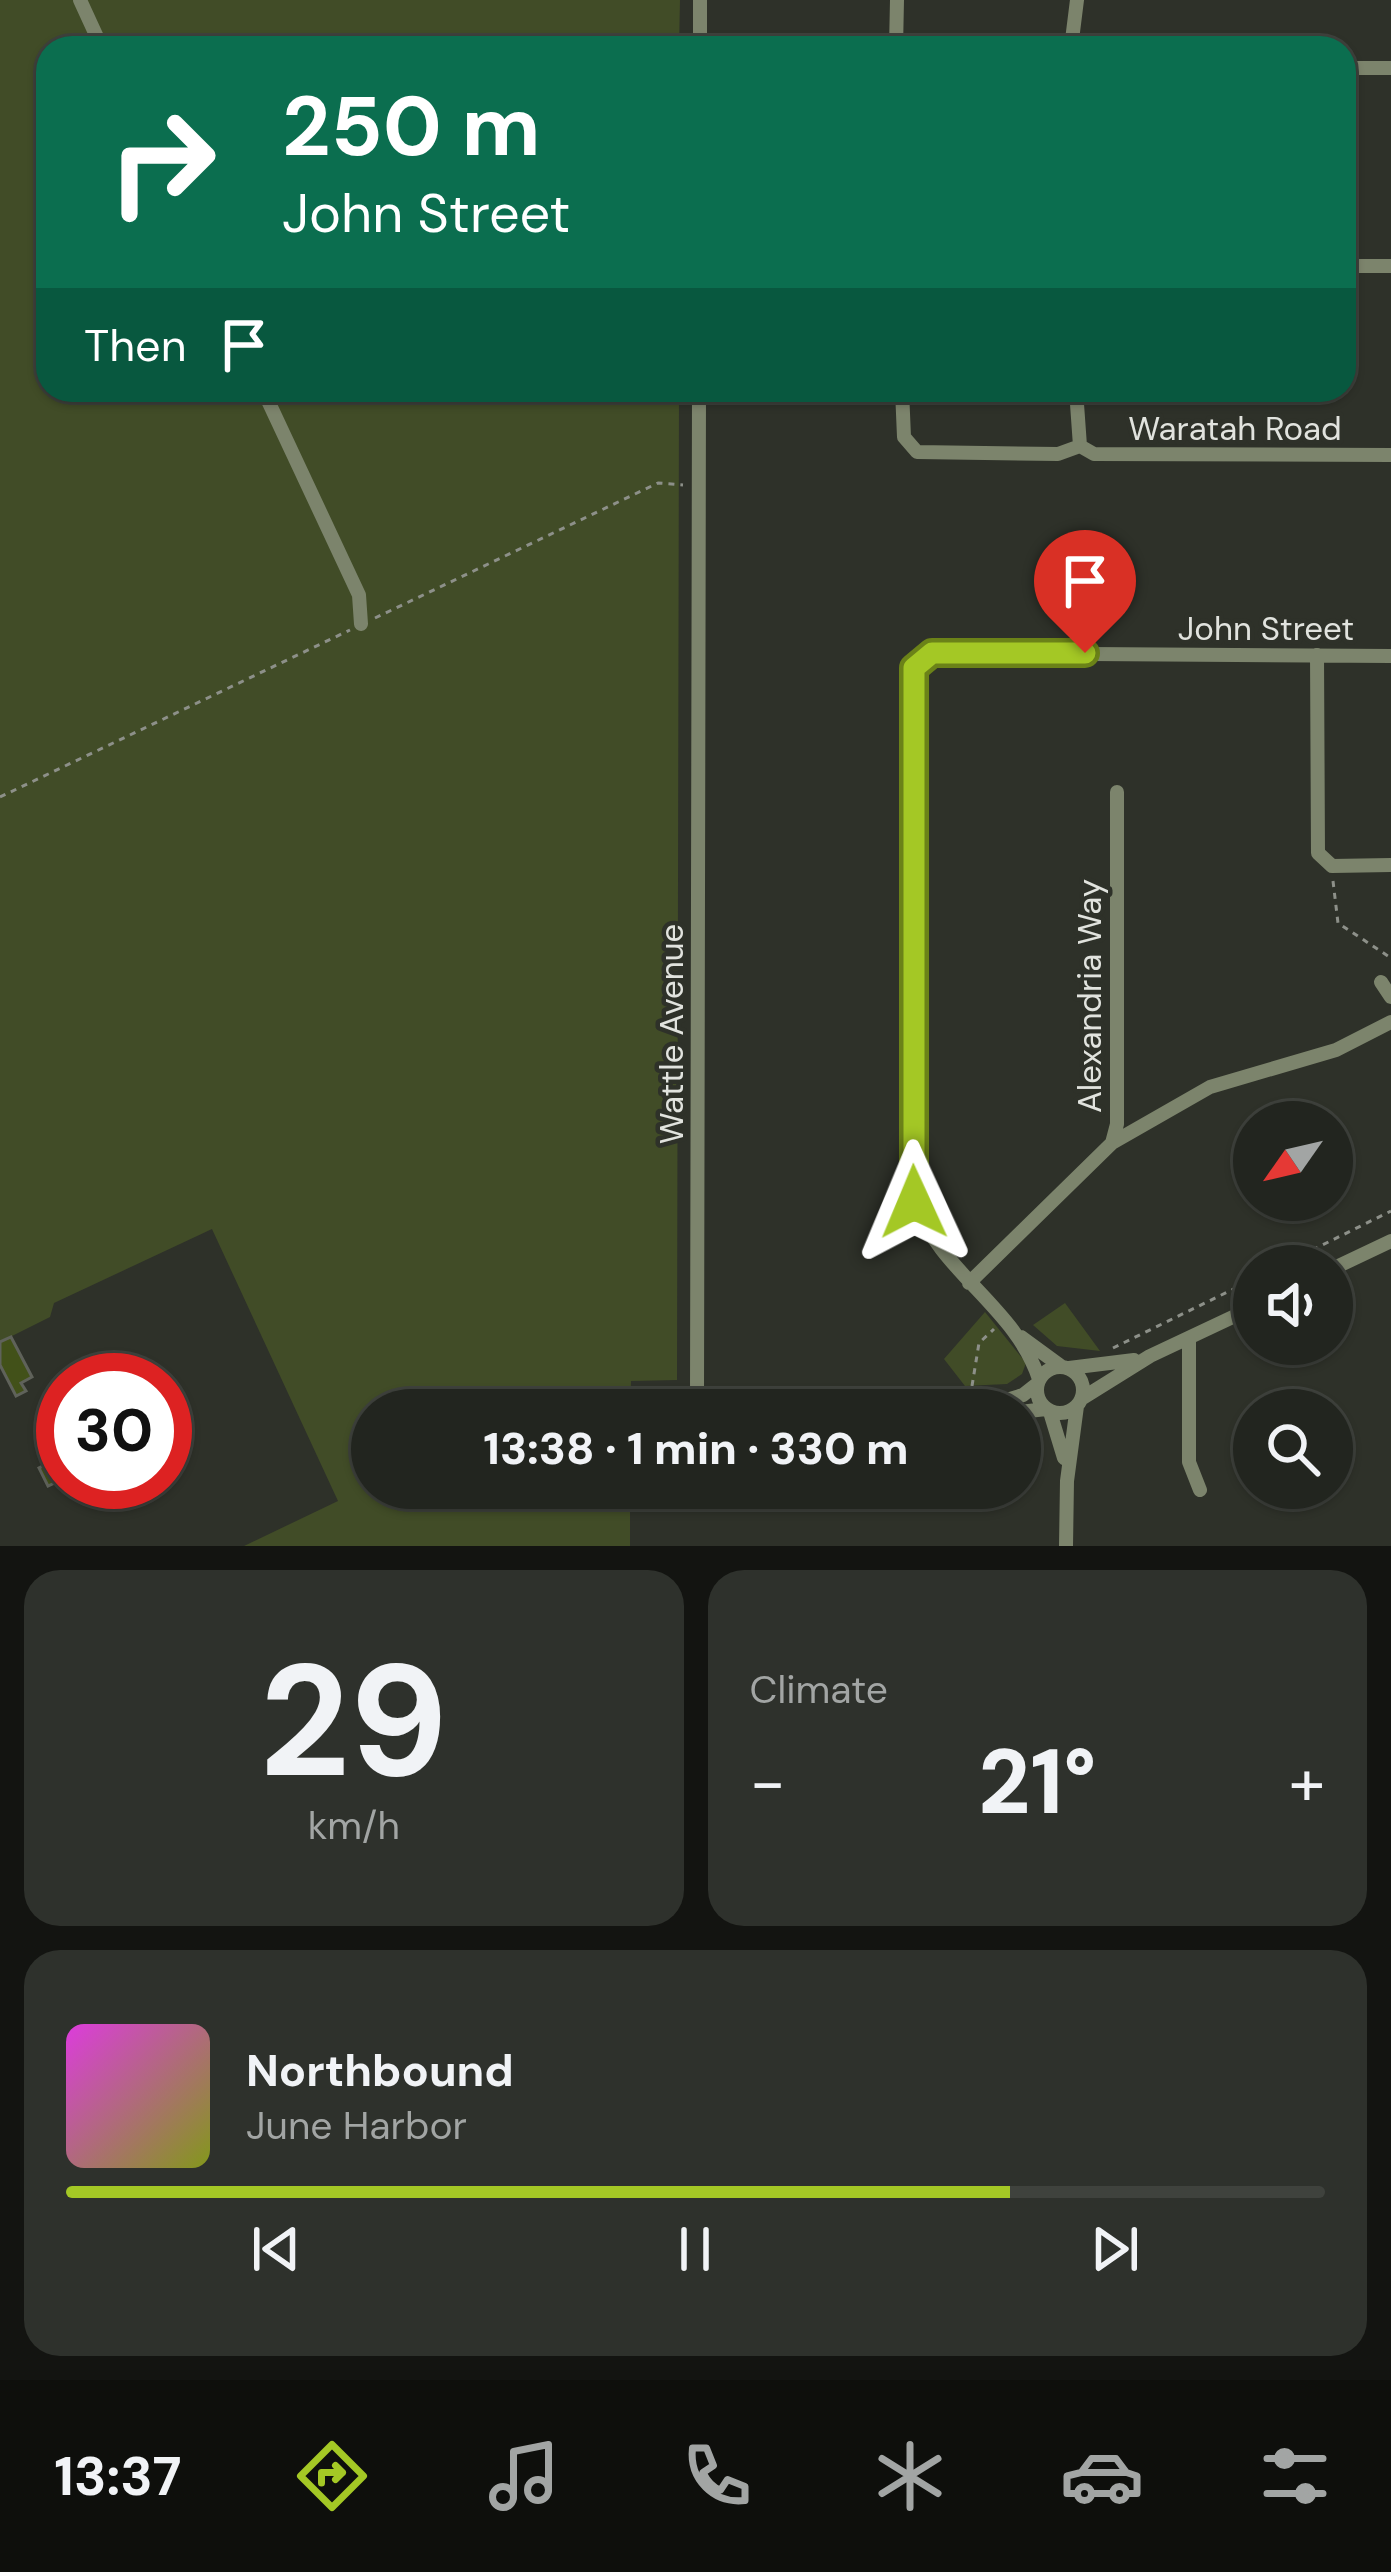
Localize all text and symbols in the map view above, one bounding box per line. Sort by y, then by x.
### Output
text: 250 m [282,72,541,181]
icon: right [84,84,240,240]
text: John Street [282,178,571,249]
icon: arrive [211,312,277,378]
text: Then [84,316,187,375]
street label: Waratah Road [1128,407,1342,450]
pin [1034,530,1136,653]
icon: arrive [1052,548,1118,614]
street label: John Street [1178,607,1354,650]
street label: Alexandria Way [1068,879,1111,1113]
street label: Wattle Avenue [650,924,693,1144]
north arrow [1233,1101,1353,1221]
map controls [1233,1101,1353,1509]
position arrow [851,1139,977,1265]
button: sound [1233,1245,1353,1365]
speed limit sign: 30 [36,1353,192,1509]
button: search [1233,1389,1353,1509]
text: 13:38 · 1 min · 330 m [483,1419,909,1478]
text: 29 [260,1620,448,1823]
text: Climate [750,1664,888,1715]
text: 21° [978,1724,1096,1841]
text: − [750,1740,786,1825]
text: + [1289,1740,1325,1825]
text: km/h [308,1800,400,1851]
text: Northbound [246,2041,514,2100]
text: June Harbor [246,2100,467,2151]
icon: previous [243,2216,309,2282]
icon: pause [662,2216,728,2282]
icon: next [1082,2216,1148,2282]
icon: directions [290,2434,374,2518]
icon: music [482,2434,566,2518]
icon: phone [675,2434,759,2518]
icon: climate [868,2434,952,2518]
icon: car [1060,2434,1144,2518]
icon: filters [1253,2434,1337,2518]
text: 13:37 [54,2441,181,2512]

